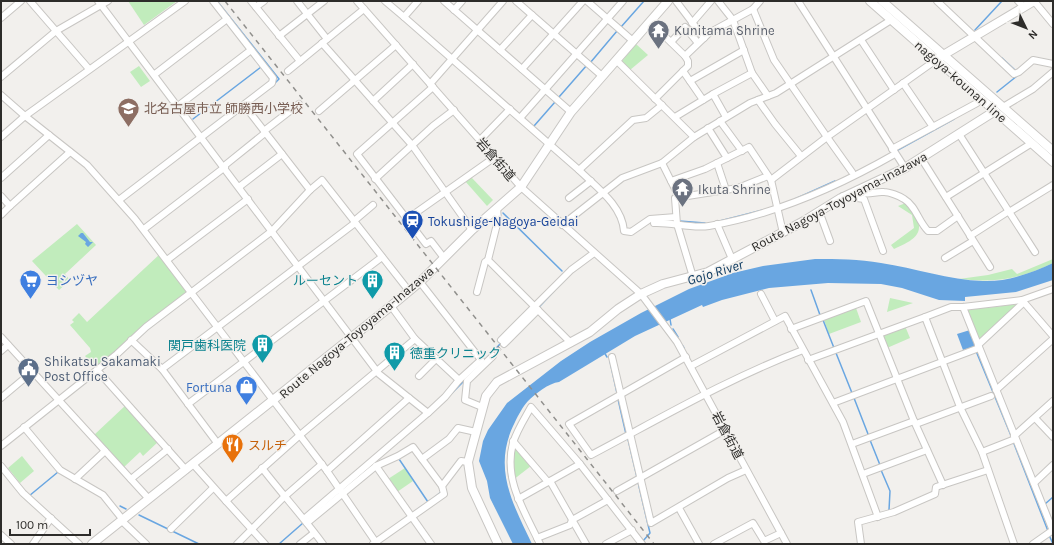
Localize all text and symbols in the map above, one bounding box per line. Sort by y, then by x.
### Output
north arrow [1006,8,1046,48]
temple icon: Kunitama Shrine [646,17,672,50]
place label: Kunitama Shrine [674,23,775,38]
text: N [1026,27,1040,42]
street label: nagoya-kounan line [911,37,1010,126]
school or university icon: 北名古屋市立 師勝西小学校 [116,95,142,128]
place label: 北名古屋市立 師勝西小学校 [144,101,303,116]
street label: 岩倉街道 [473,135,518,184]
street label: Route Nagoya-Toyoyama-Inazawa [749,149,930,254]
temple icon: Ikuta Shrine [670,176,696,209]
place label: Ikuta Shrine [698,182,771,197]
station icon: Tokushige-Nagoya-Geidai [399,208,425,241]
place label: Tokushige-Nagoya-Geidai [428,214,579,229]
water label: Gojo River [685,256,746,289]
street label: Route Nagoya-Toyoyama-Inazawa [276,263,437,401]
supermarket icon: ヨシヅヤ [18,267,44,300]
building icon: ルーセント [360,267,386,300]
place label: ヨシヅヤ [46,273,98,288]
place label: ルーセント [293,273,358,288]
building icon: 関戸歯科医院 [249,332,275,365]
place label: 関戸歯科医院 [168,338,246,353]
building icon: 徳重クリニック [382,340,408,373]
place label: 徳重クリニック [410,346,501,361]
place label: Shikatsu Sakamaki Post Office [44,354,161,384]
public building icon: Shikatsu Sakamaki Post Office [16,355,42,388]
shop icon: Fortuna [234,374,260,407]
place label: Fortuna [186,380,232,395]
street label: 岩倉街道 [709,409,746,462]
restaurant icon: スルチ [219,432,245,465]
place label: スルチ [248,438,287,453]
scale bar [10,511,90,537]
text: 100 m [16,518,48,532]

